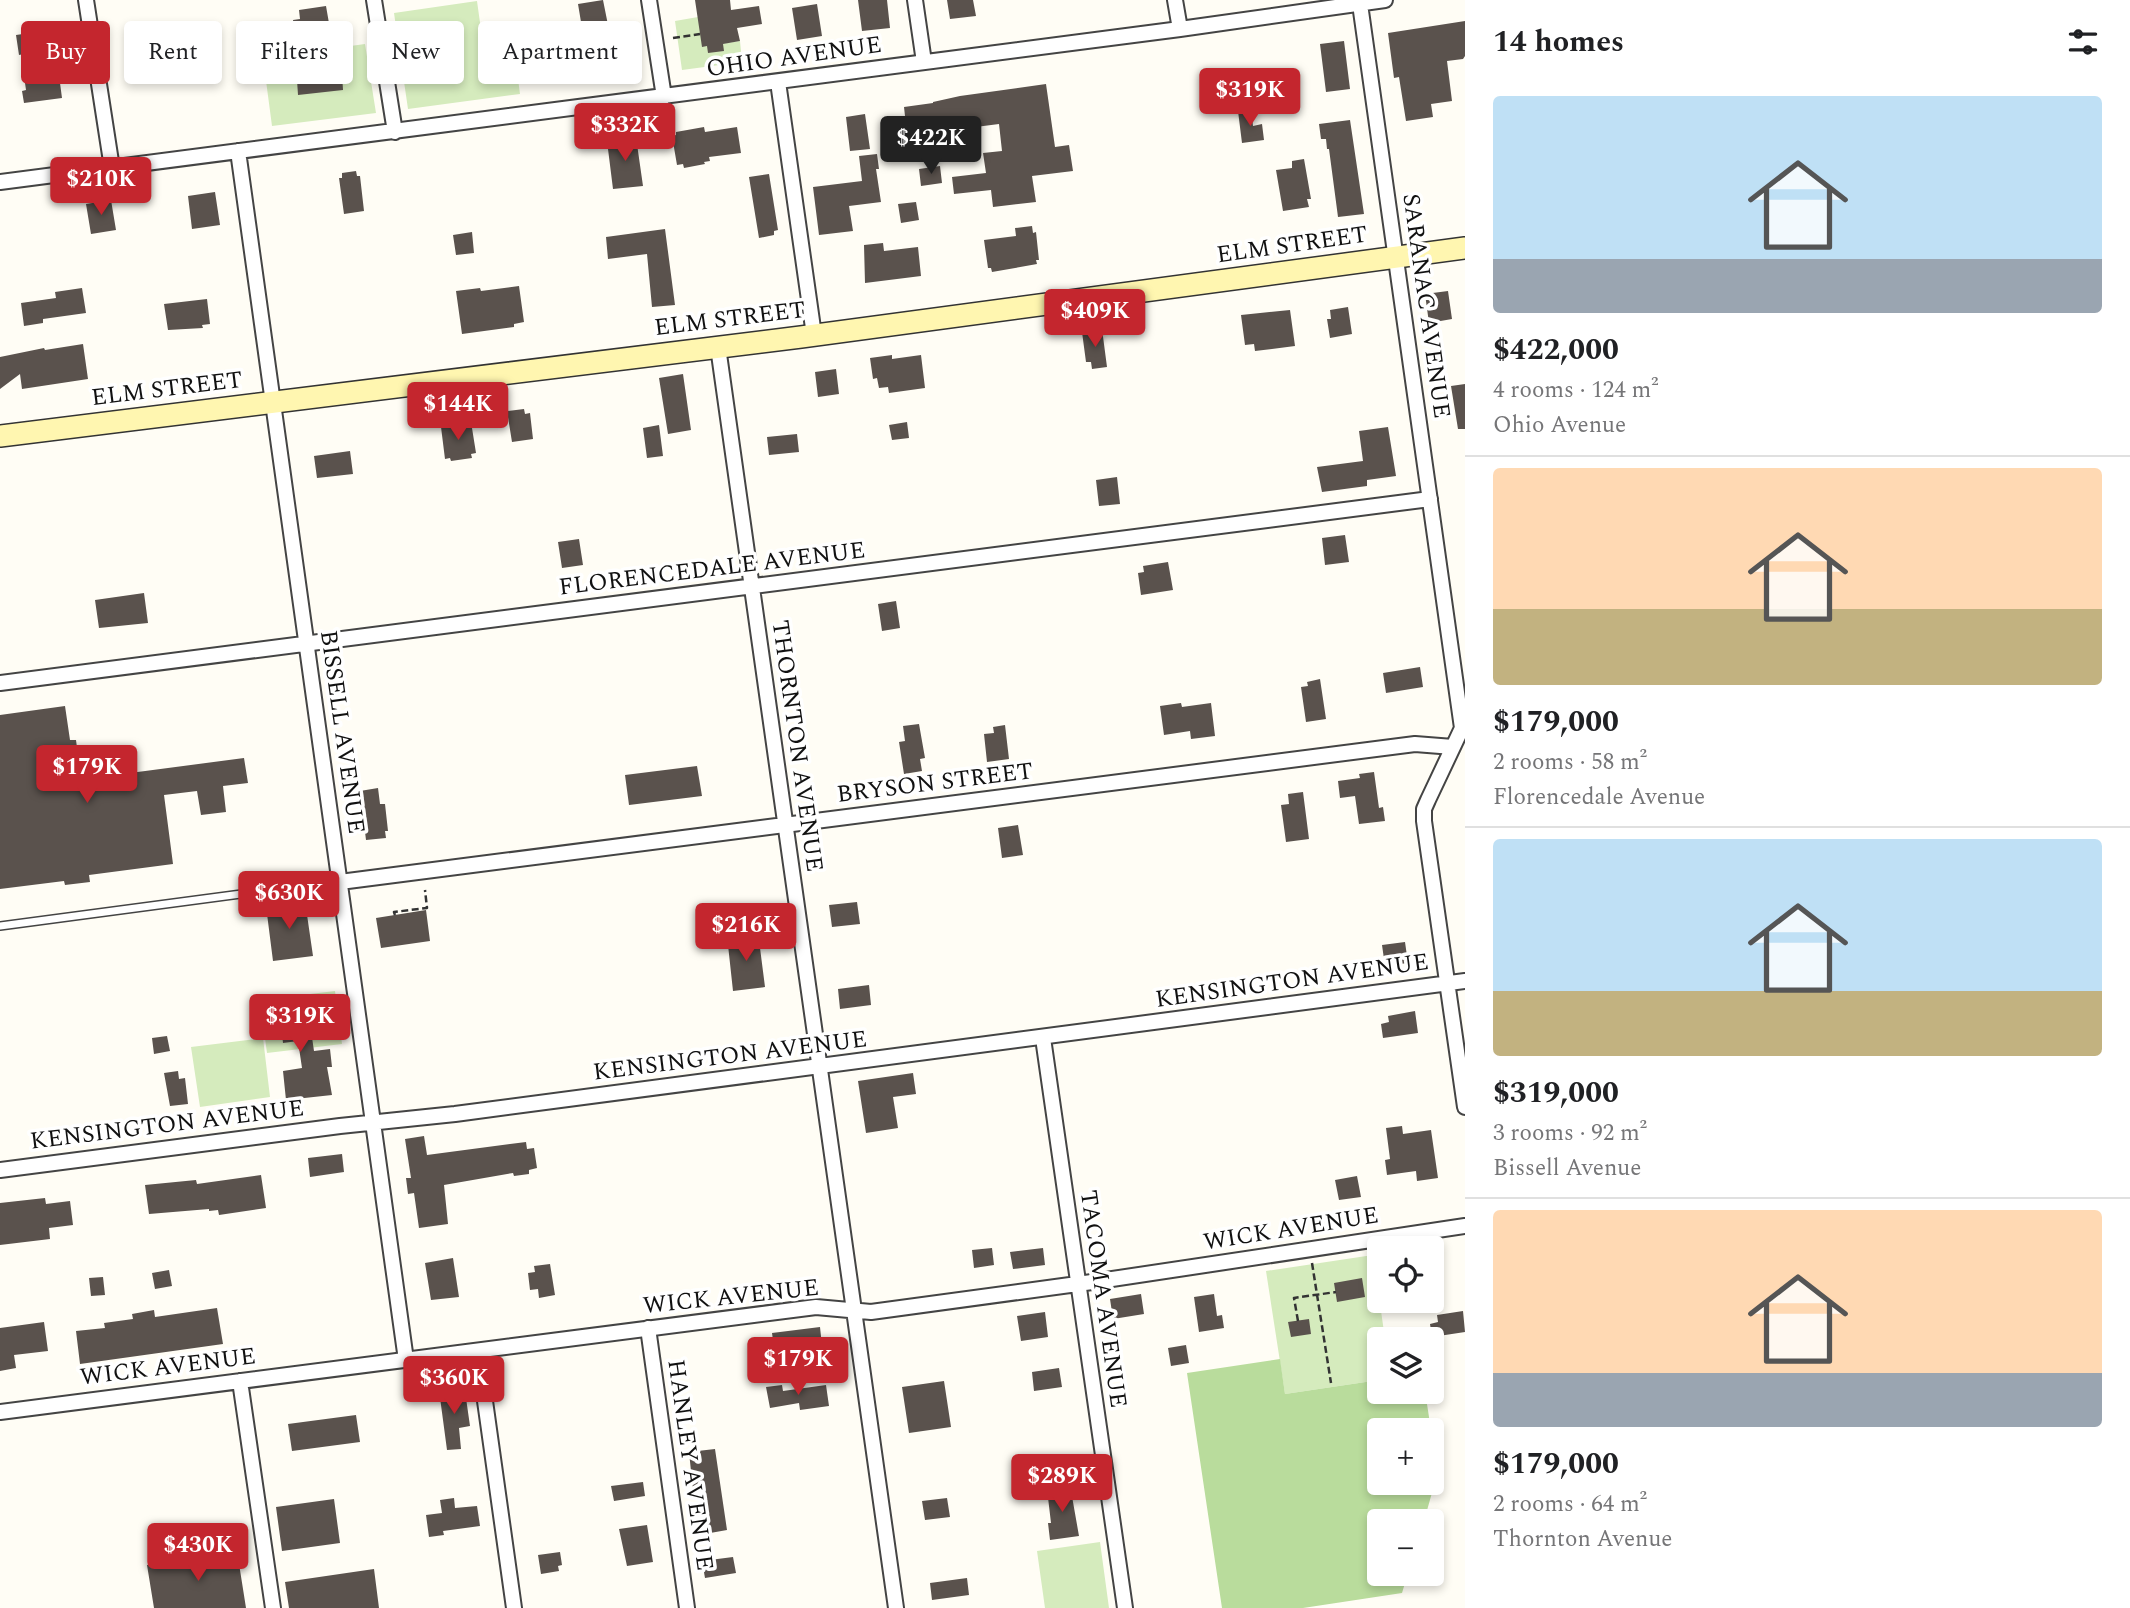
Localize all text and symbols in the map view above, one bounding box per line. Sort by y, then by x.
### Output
text: 14 homes [1493,19,1624,65]
chip: Buy [21,21,110,84]
chip: Rent [124,21,222,84]
chip: Filters [236,21,353,84]
chip: New [367,21,464,84]
chip: Apartment [478,21,642,84]
icon: filters [2064,23,2102,61]
street label: OHIO AVENUE [704,27,884,87]
pin: $319K [1201,68,1299,128]
text: $319K [1215,73,1285,108]
pin: $332K [576,104,674,163]
text: $332K [590,108,660,143]
pin: $422K [882,116,980,176]
text: $422K [896,121,966,156]
icon: home [1735,142,1861,268]
pin: $210K [52,158,150,217]
text: $210K [66,162,136,197]
street label: SARANAC AVENUE [1392,191,1460,421]
street label: ELM STREET [1214,217,1370,273]
pin: $409K [1046,290,1144,349]
street label: ELM STREET [652,292,808,346]
text: $409K [1060,294,1130,329]
text: $422,000 [1493,327,1619,373]
street label: ELM STREET [89,362,245,416]
text: 4 rooms · 124 m² [1493,373,1659,408]
pin: $144K [409,382,507,442]
text: $144K [423,387,493,422]
text: Ohio Avenue [1493,408,1626,443]
icon: home [1735,514,1861,640]
street label: FLORENCEDALE AVENUE [557,532,867,606]
street label: THORNTON AVENUE [762,618,832,874]
street label: BISSELL AVENUE [310,628,374,836]
text: $179,000 [1493,699,1619,745]
text: 2 rooms · 58 m² [1493,745,1647,780]
pin: $179K [38,746,136,805]
text: $179K [52,750,122,785]
street label: BRYSON STREET [835,753,1035,813]
text: Florencedale Avenue [1493,780,1705,815]
pin: $630K [240,872,338,931]
text: $630K [254,876,324,911]
icon: home [1735,885,1861,1011]
pin: $216K [697,904,795,963]
text: $216K [711,908,781,943]
street label: KENSINGTON AVENUE [1153,944,1431,1018]
pin: $319K [251,995,349,1054]
text: $319K [265,999,335,1034]
street label: KENSINGTON AVENUE [591,1021,869,1091]
text: $319,000 [1493,1070,1619,1116]
street label: KENSINGTON AVENUE [28,1090,306,1160]
text: 3 rooms · 92 m² [1493,1116,1647,1151]
text: Bissell Avenue [1493,1151,1641,1186]
street label: TACOMA AVENUE [1070,1188,1136,1410]
street label: WICK AVENUE [1201,1197,1381,1261]
map controls [1367,1236,1444,1586]
button: locate [1367,1236,1444,1313]
icon: home [1735,1256,1861,1382]
street label: WICK AVENUE [641,1270,821,1324]
button: layers [1367,1327,1444,1404]
street label: WICK AVENUE [78,1338,258,1396]
pin: $179K [749,1338,847,1397]
text: $179K [763,1342,833,1377]
pin: $360K [405,1356,503,1416]
street label: HANLEY AVENUE [657,1357,723,1573]
text: $360K [419,1361,489,1396]
button: + [1367,1418,1444,1495]
text: $179,000 [1493,1441,1619,1487]
pin: $289K [1013,1454,1111,1514]
text: $289K [1027,1459,1097,1494]
text: 2 rooms · 64 m² [1493,1487,1647,1522]
button: − [1367,1509,1444,1586]
text: Thornton Avenue [1493,1522,1672,1557]
pin: $430K [149,1524,247,1583]
text: $430K [163,1528,233,1563]

